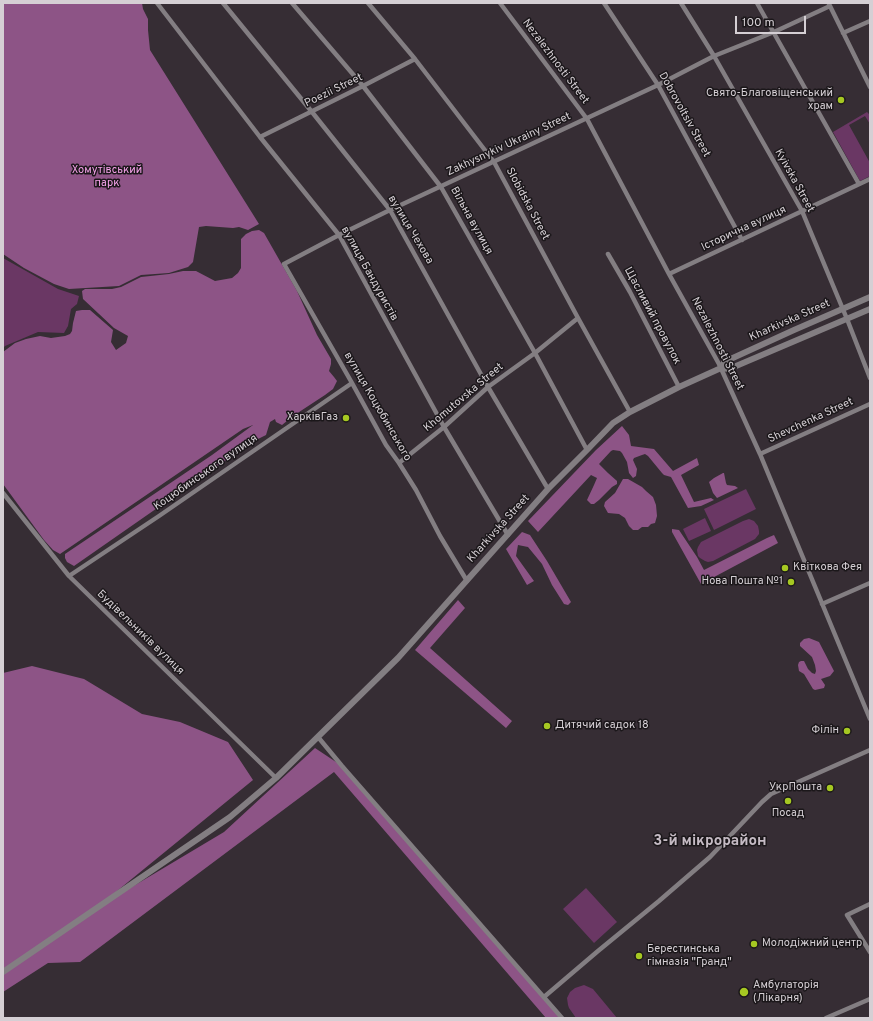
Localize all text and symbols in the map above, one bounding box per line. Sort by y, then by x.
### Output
scale bar [737,8,808,34]
text: 100 m [742,15,775,31]
street label: Nezalezhnosti Street [519,17,591,107]
street label: Dobrovoltsiv Street [655,70,713,160]
street label: Poezii Street [303,71,365,111]
place label: Свято-Благовіщенський храм [706,87,833,113]
marker: Свято-Благовіщенський храм [836,95,846,105]
street label: Zakhysnykiv Ukrainy Street [445,110,573,180]
street label: Kyivska Street [771,147,817,215]
park label: Хомутівський парк [72,164,142,190]
street label: Slobidska Street [502,166,552,242]
street label: Вільна вулиця [447,185,495,257]
street label: вулиця Чехова [384,193,436,267]
street label: Історична вулиця [700,204,788,254]
street label: вулиця Бандуристів [338,225,400,323]
street label: Щасливий провулок [621,265,683,367]
street label: Nezalezhnosti Street [688,295,746,393]
street label: Kharkivska Street [748,297,832,345]
street label: вулиця Коцюбинського [340,350,414,464]
street label: Khomutovska Street [421,361,507,435]
street label: Shevchenka Street [766,395,856,447]
place label: ХарківГаз [287,411,338,425]
marker: ХарківГаз [341,413,351,423]
street label: Коцюбинського вулиця [152,432,260,514]
street label: Kharkivska Street [465,492,533,566]
place label: Квіткова Фея [793,561,862,575]
marker: Квіткова Фея [780,563,790,573]
place label: Нова Пошта №1 [701,575,783,589]
marker: Нова Пошта №1 [786,577,796,587]
street label: Будівельників вулиця [94,588,186,678]
place label: Дитячий садок 18 [555,719,649,733]
marker: Дитячий садок 18 [542,721,552,731]
place label: Філін [812,724,839,738]
marker: Філін [842,726,852,736]
place label: УкрПошта [769,781,822,795]
marker: УкрПошта [825,783,835,793]
marker: Посад [783,796,793,806]
place label: Посад [772,807,804,821]
district label: 3-й мікрорайон [653,833,767,851]
place label: Молодіжний центр [762,937,862,951]
marker: Молодіжний центр [749,939,759,949]
place label: Берестинська гімназія "Гранд" [647,943,732,969]
marker: Берестинська гімназія "Гранд" [634,951,644,961]
place label: Амбулаторія (Лікарня) [753,979,819,1005]
marker: Амбулаторія (Лікарня) [738,986,750,998]

